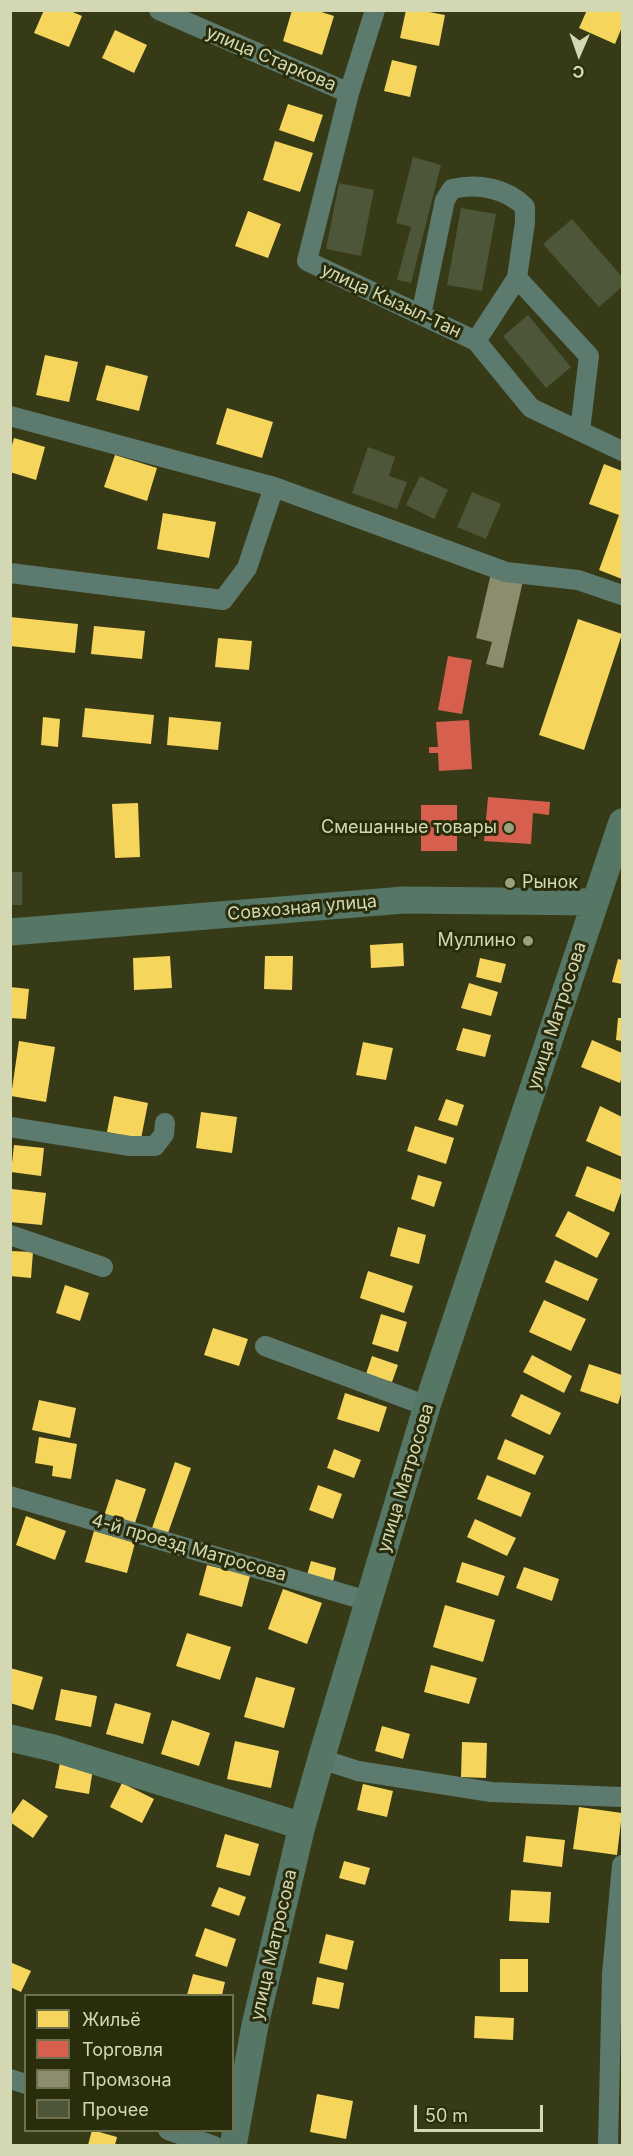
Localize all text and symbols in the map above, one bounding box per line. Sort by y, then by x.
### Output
street label: улица Старкова [203,22,339,96]
north arrow [549,24,609,84]
text: С [572,62,585,82]
street label: улица Кызыл-Тан [317,259,465,343]
place label: Смешанные товары [321,817,497,839]
marker: Смешанные товары [502,821,516,835]
place label: Рынок [522,872,578,894]
marker: Рынок [503,876,517,890]
street label: Совхозная улица [226,891,378,925]
place label: Муллино [438,930,516,952]
marker: Муллино [521,934,535,948]
street label: улица Матросова [523,939,591,1093]
street label: улица Матросова [373,1401,439,1555]
street label: 4-й проезд Матросова [89,1510,289,1586]
street label: улица Матросова [246,1867,302,2023]
legend [24,1994,234,2132]
text: Жильё [82,2009,141,2030]
text: Торговля [82,2039,163,2060]
text: Промзона [82,2069,172,2090]
scale bar [417,2093,546,2131]
text: Прочее [82,2099,149,2120]
text: 50 m [425,2105,468,2126]

